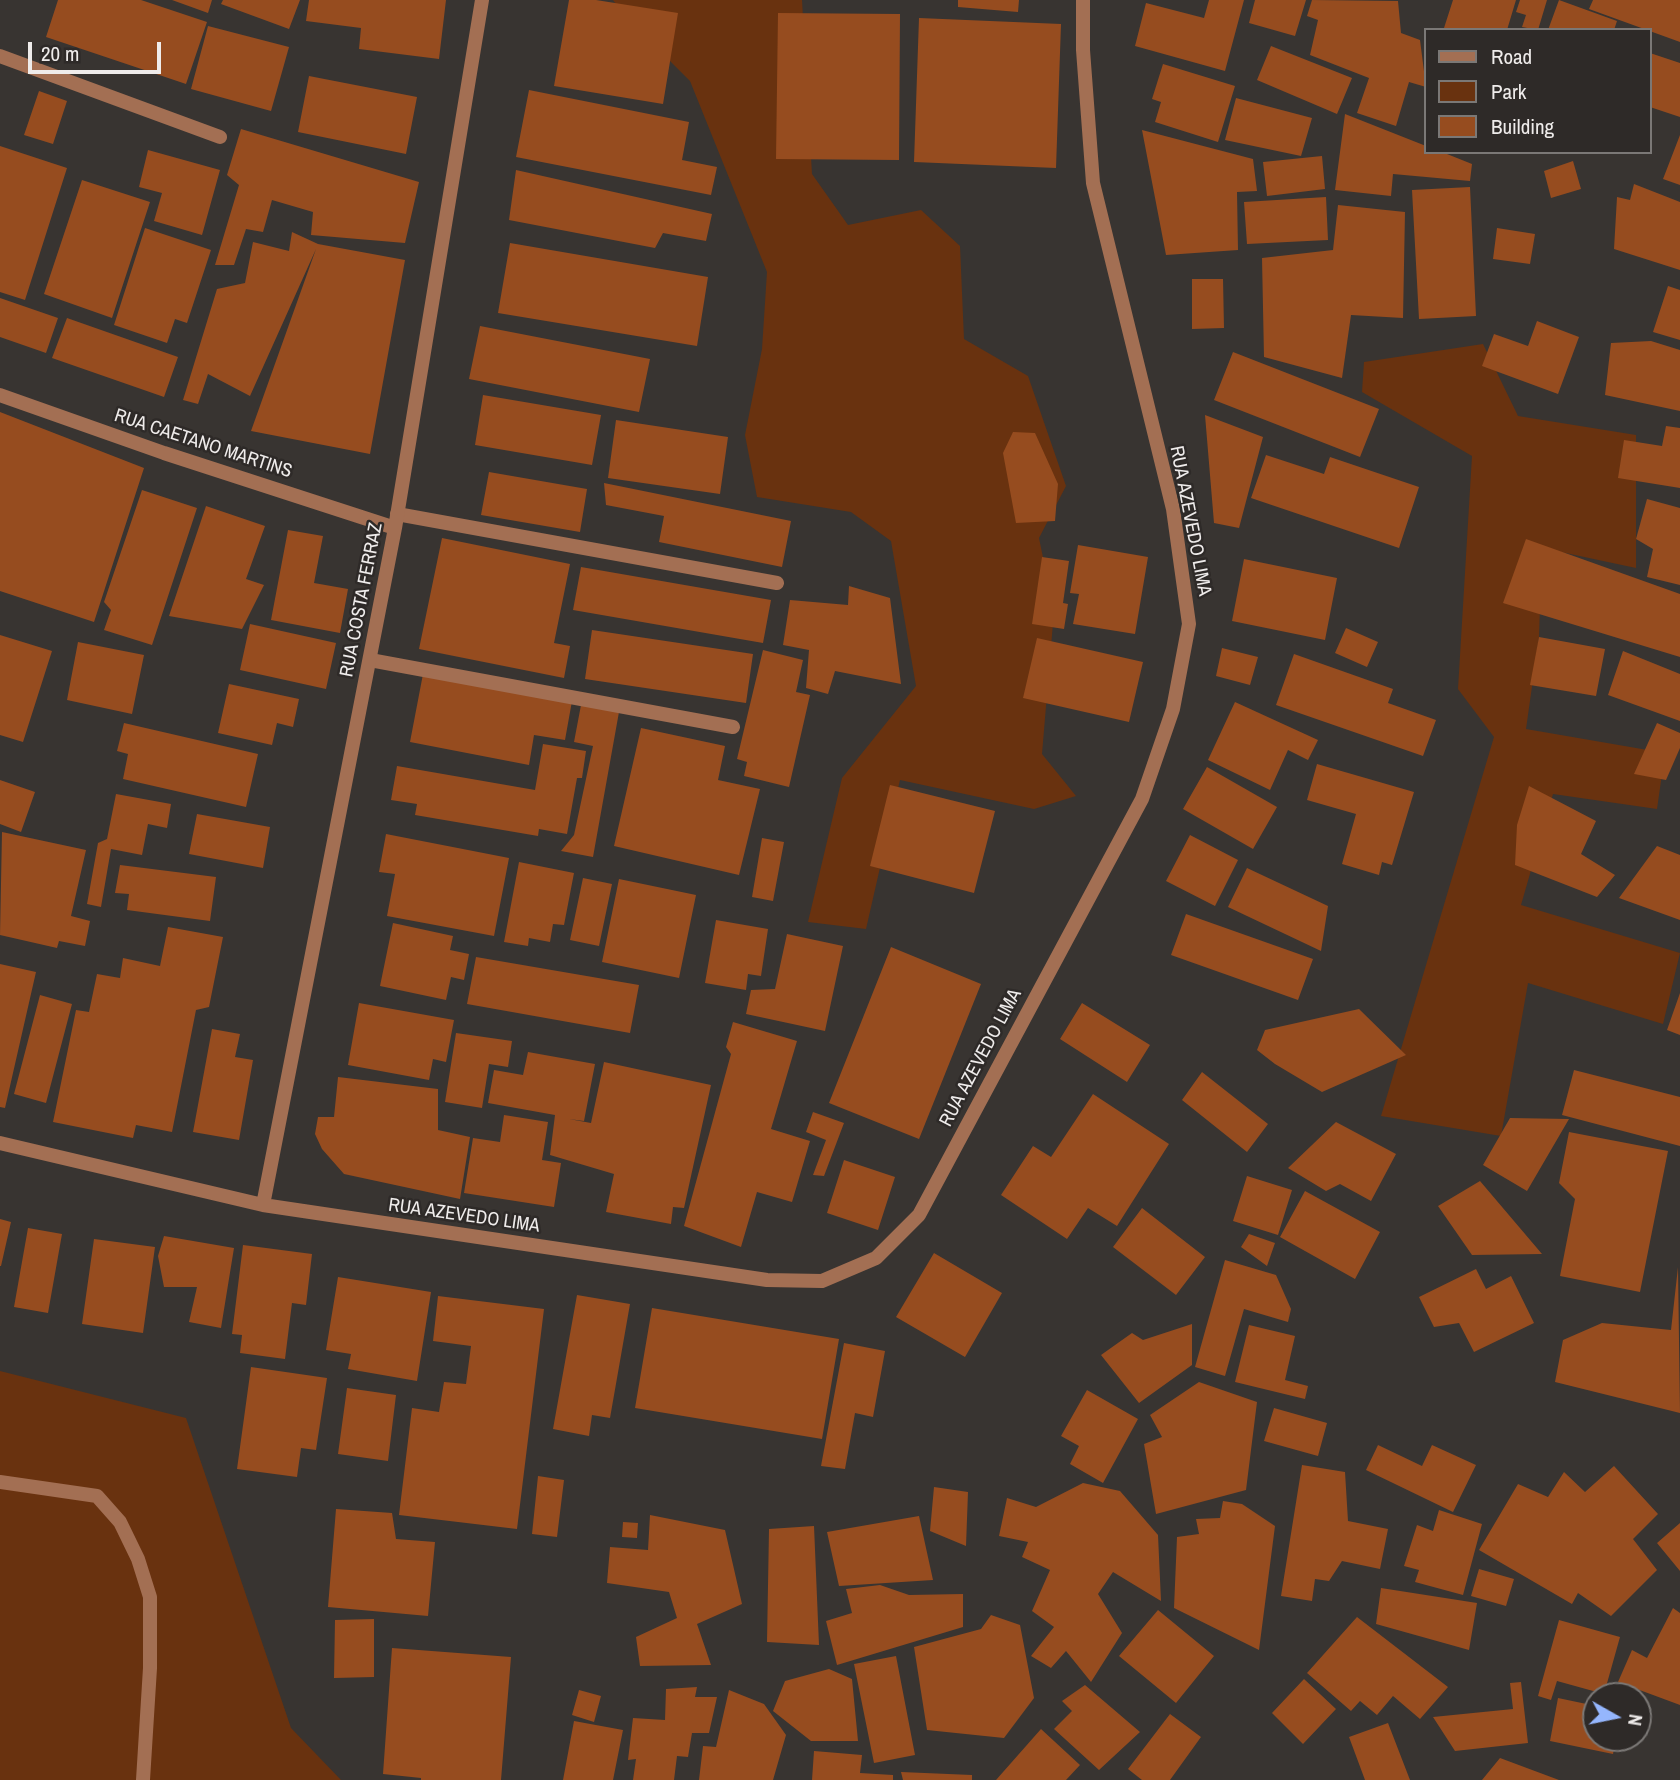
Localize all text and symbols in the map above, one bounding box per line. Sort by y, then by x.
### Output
scale bar [32,28,164,72]
legend [1424,28,1652,154]
text: 20 m [41,39,79,68]
text: Road [1491,42,1532,71]
text: Park [1491,77,1526,106]
text: Building [1491,112,1554,141]
street label: RUA CAETANO MARTINS [111,404,295,484]
street label: RUA AZEVEDO LIMA [1164,444,1216,598]
street label: RUA COSTA FERRAZ [336,521,388,679]
street label: RUA AZEVEDO LIMA [935,985,1027,1131]
street label: RUA AZEVEDO LIMA [387,1194,541,1238]
north arrow [1582,1682,1652,1752]
text: N [1622,1712,1649,1728]

